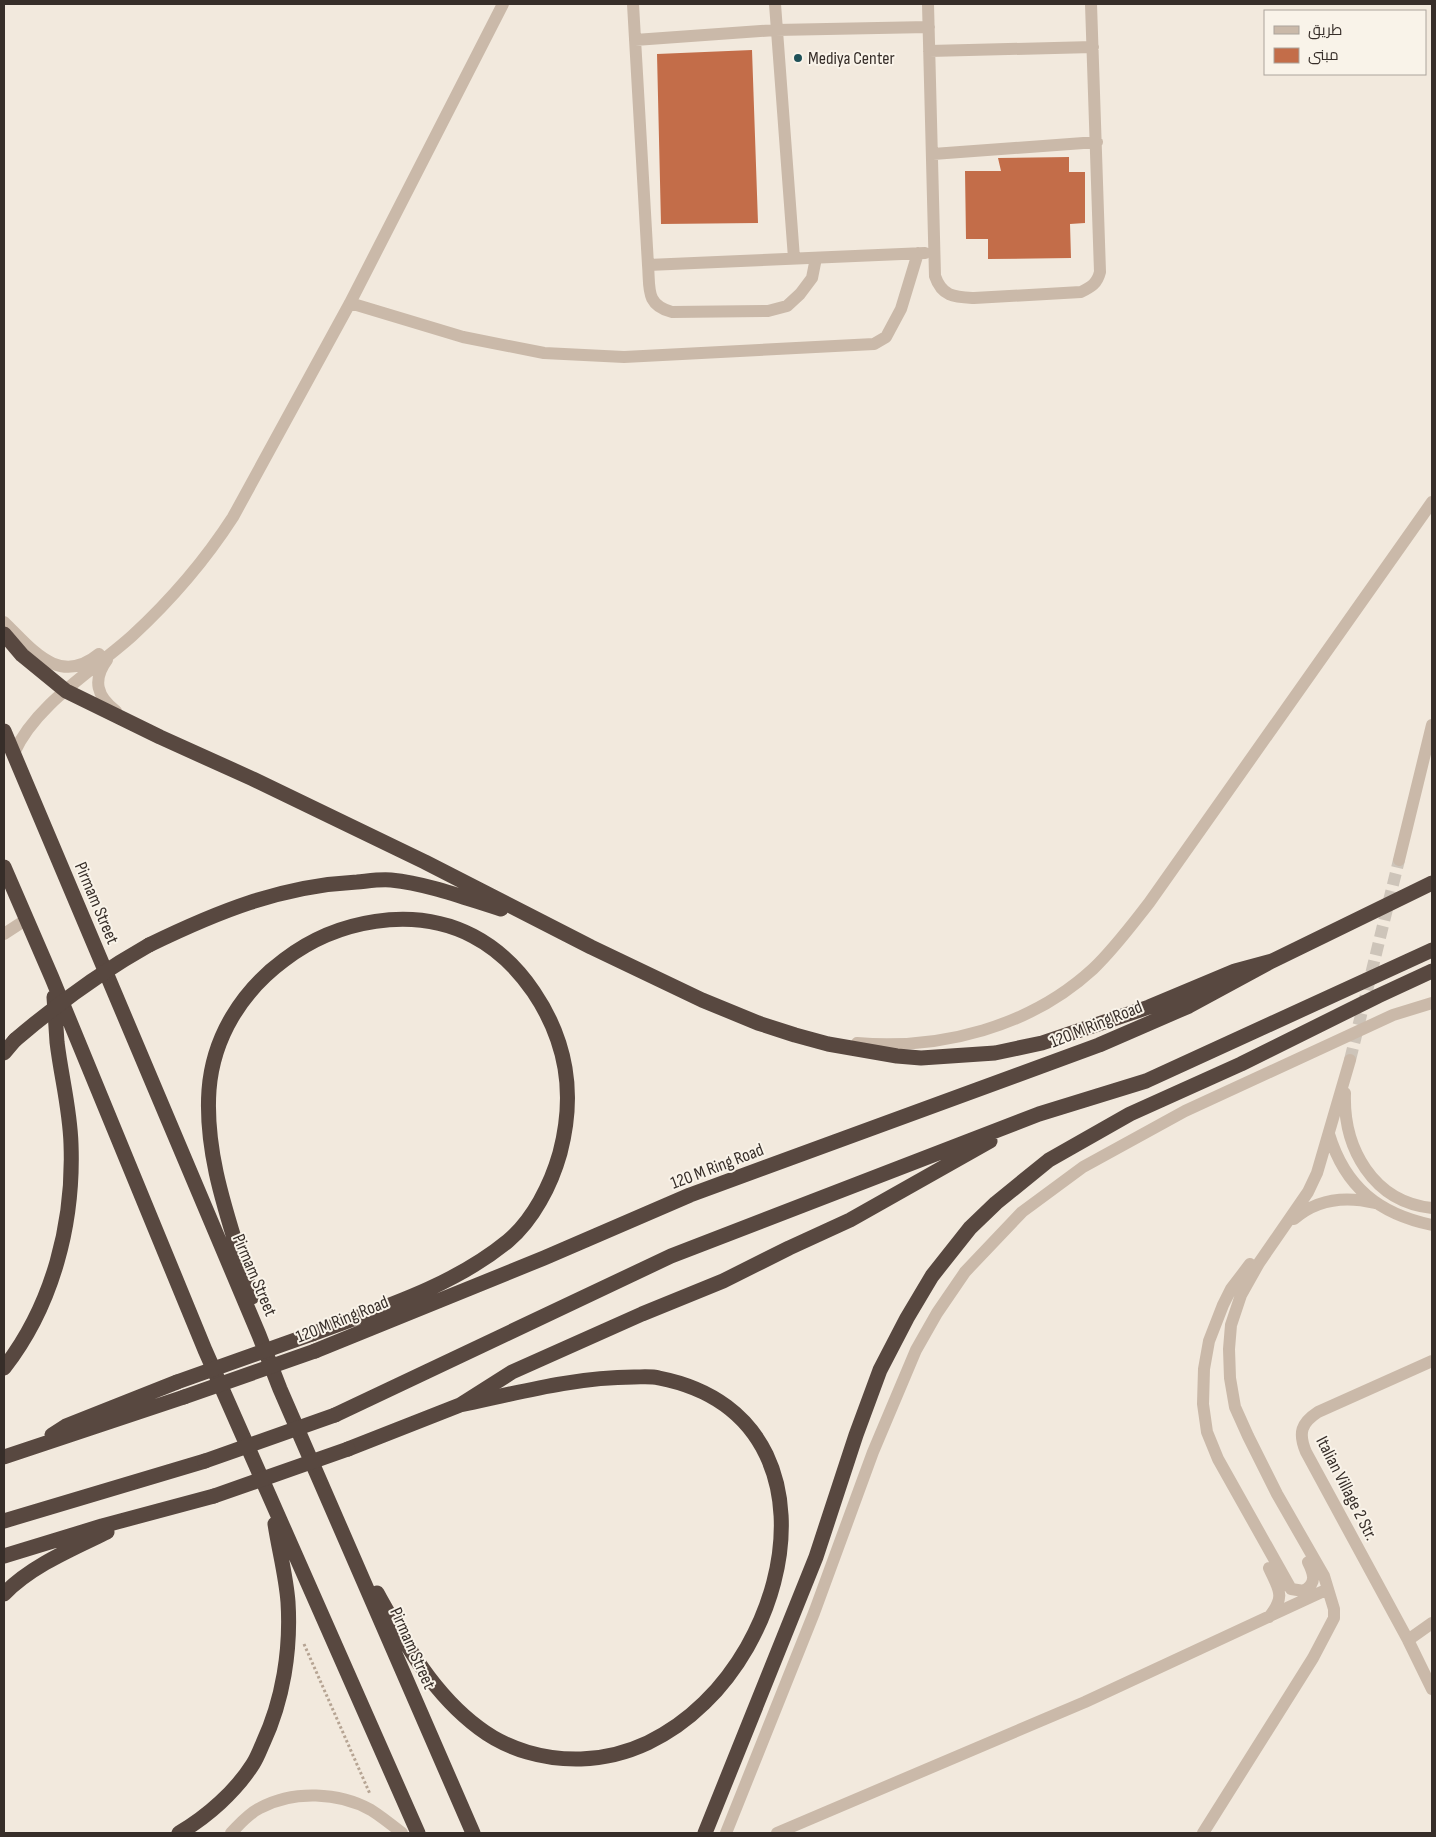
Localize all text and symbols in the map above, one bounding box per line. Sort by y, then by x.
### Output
legend [1264,10,1426,75]
text: طريق [1308,21,1342,40]
text: مبنى [1308,46,1339,65]
place label: Mediya Center [808,48,895,69]
marker: Mediya Center [792,52,804,64]
street label: Pirmam Street [70,859,123,948]
street label: 120 M Ring Road [1047,996,1145,1053]
street label: 120 M Ring Road [668,1139,767,1194]
street label: Pirmam Street [228,1231,281,1320]
street label: 120 M Ring Road [293,1291,391,1348]
street label: Italian Village 2 Str. [1311,1433,1382,1544]
street label: Pirmam Street [385,1604,440,1693]

